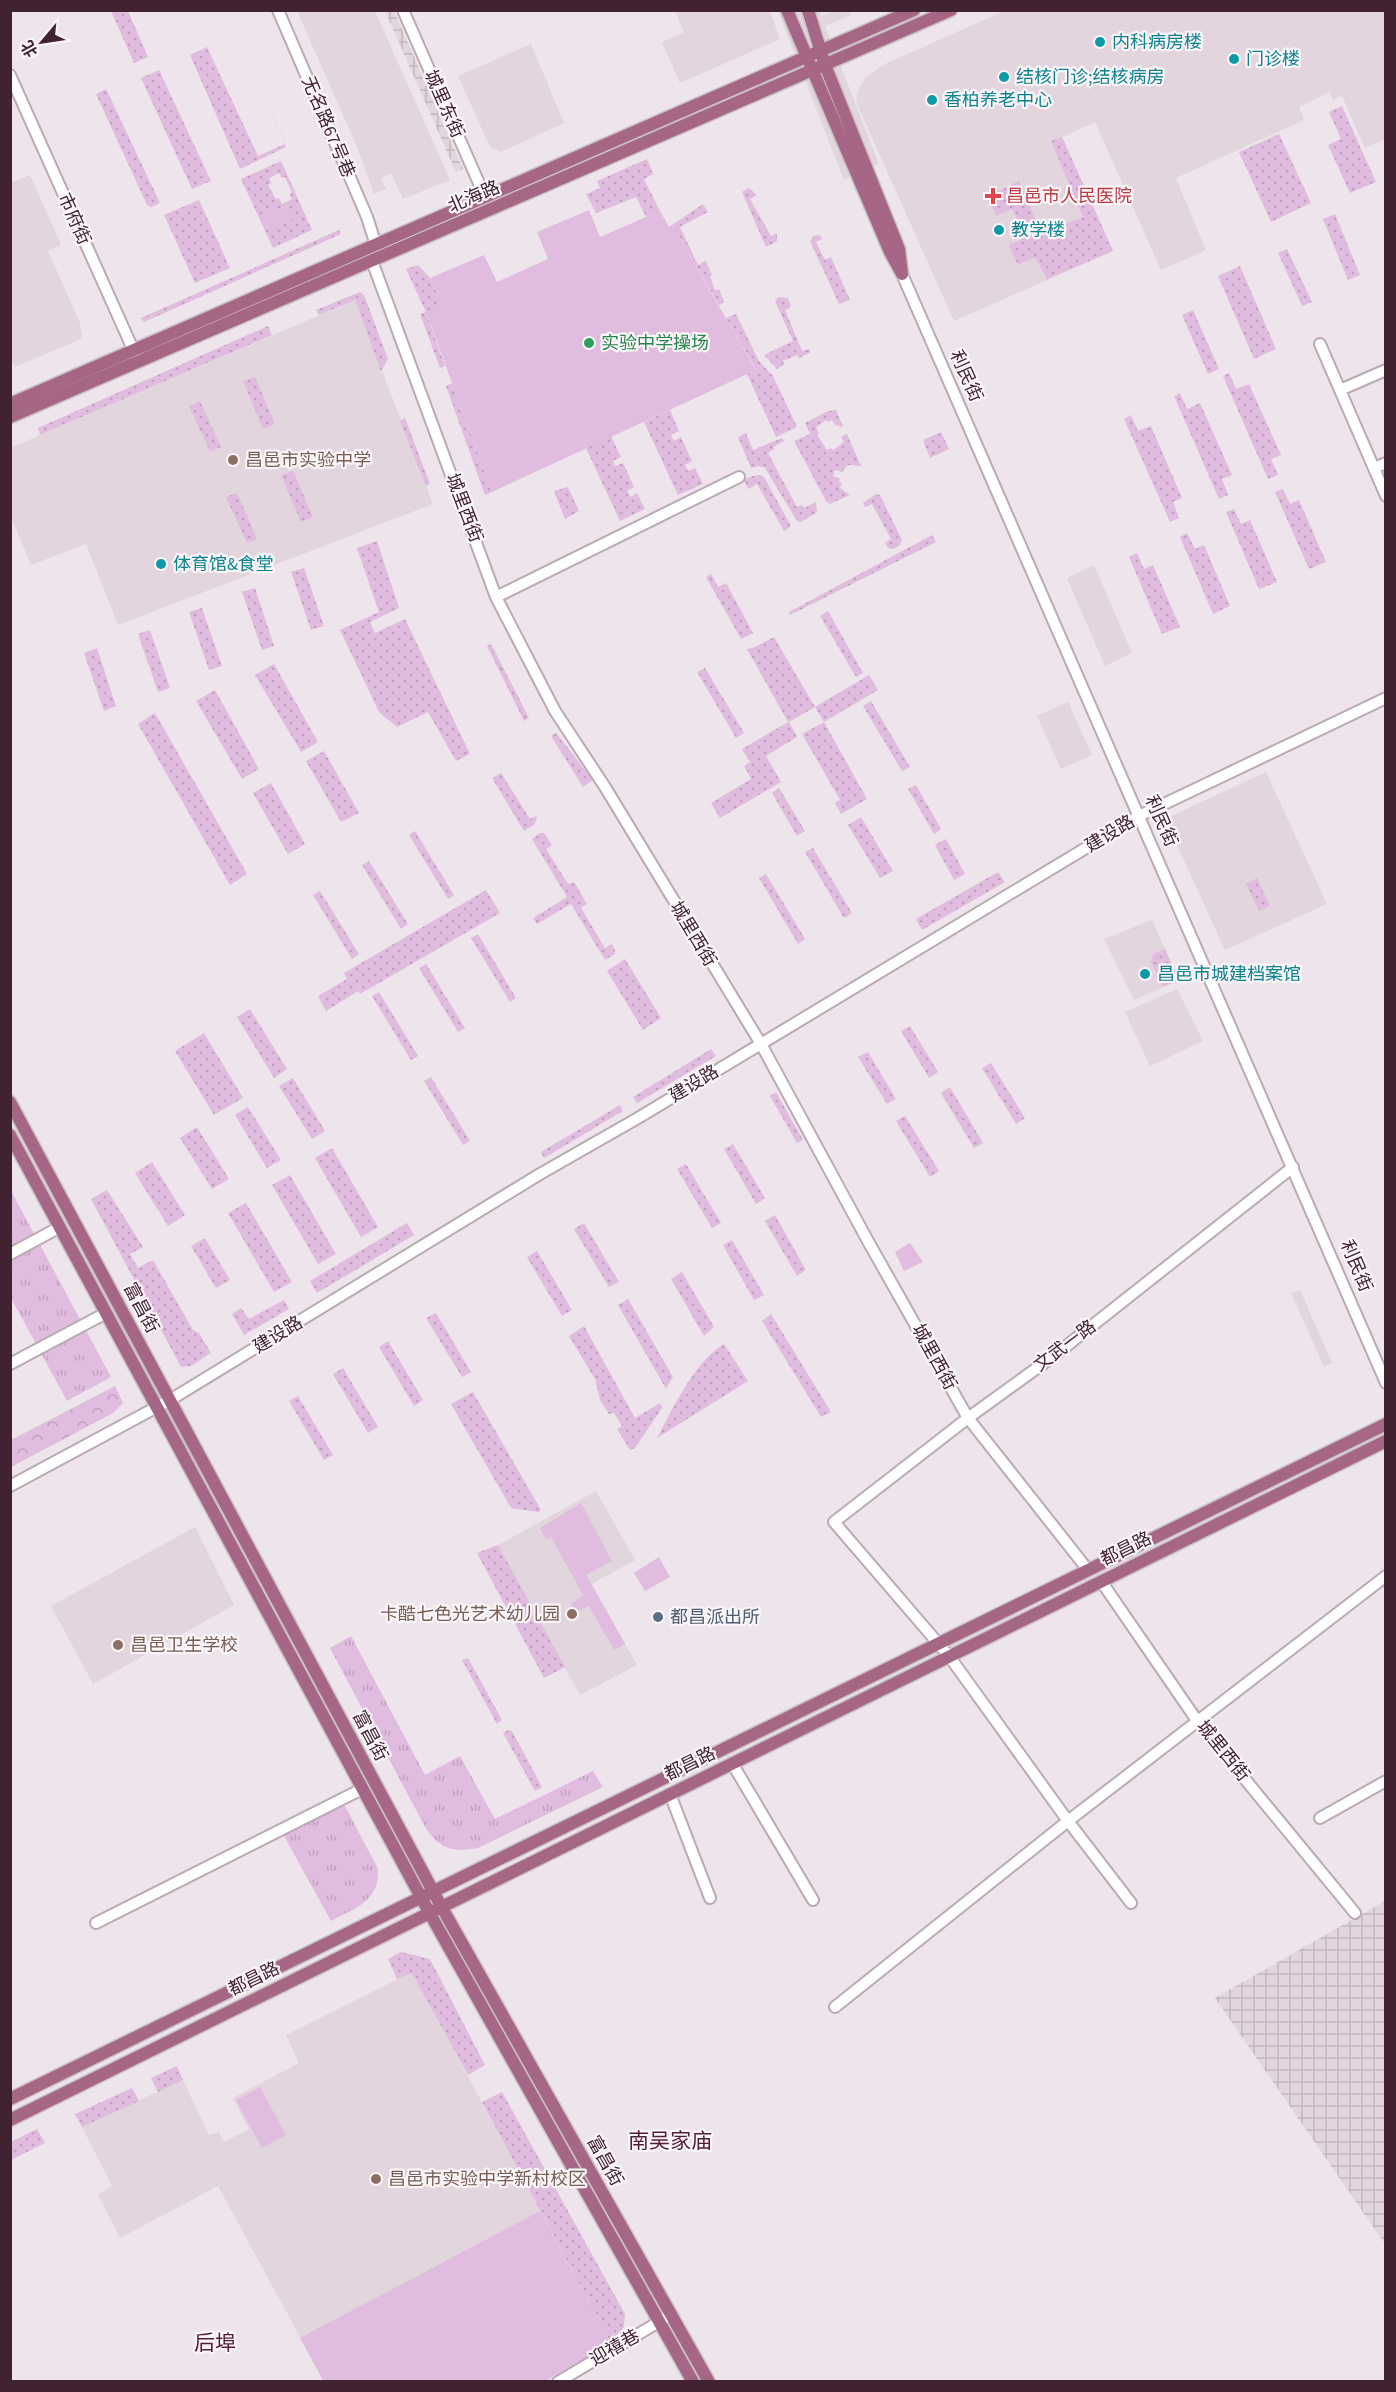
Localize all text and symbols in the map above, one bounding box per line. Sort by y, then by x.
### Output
north arrow [12,12,72,72]
place label: 内科病房楼 [1112,30,1202,55]
marker: 内科病房楼 [1093,35,1107,49]
text: 北 [16,36,43,61]
place label: 门诊楼 [1246,47,1300,72]
marker: 门诊楼 [1227,52,1241,66]
place label: 结核门诊;结核病房 [1016,65,1164,90]
street label: 城里东街 [418,66,470,142]
marker: 结核门诊;结核病房 [997,70,1011,84]
street label: 无名路67号巷 [295,72,361,182]
place label: 香柏养老中心 [944,88,1052,113]
marker: 香柏养老中心 [925,93,939,107]
street label: 北海路 [444,175,504,219]
place label: 昌邑市人民医院 [1006,184,1132,209]
marker: 昌邑市人民医院 [984,187,1002,205]
street label: 市府街 [52,189,96,249]
place label: 教学楼 [1011,218,1065,243]
marker: 教学楼 [992,223,1006,237]
place label: 实验中学操场 [601,331,709,356]
marker: 实验中学操场 [582,336,596,350]
street label: 利民街 [944,346,988,406]
place label: 昌邑市实验中学 [245,448,371,473]
marker: 昌邑市实验中学 [226,453,240,467]
street label: 城里西街 [439,470,489,546]
place label: 体育馆&食堂 [173,552,274,577]
marker: 体育馆&食堂 [154,557,168,571]
street label: 利民街 [1139,791,1183,851]
street label: 建设路 [1080,809,1140,859]
street label: 城里西街 [664,897,722,971]
place label: 昌邑市城建档案馆 [1157,962,1301,987]
marker: 昌邑市城建档案馆 [1138,967,1152,981]
street label: 建设路 [664,1059,724,1109]
street label: 利民街 [1334,1236,1378,1296]
street label: 富昌街 [117,1278,165,1338]
street label: 建设路 [248,1310,308,1360]
street label: 文武一路 [1029,1314,1101,1378]
street label: 城里西街 [906,1319,962,1395]
street label: 都昌路 [1096,1526,1156,1572]
place label: 卡酷七色光艺术幼儿园 [380,1602,560,1627]
place label: 都昌派出所 [670,1605,760,1630]
marker: 卡酷七色光艺术幼儿园 [565,1607,579,1621]
marker: 都昌派出所 [651,1610,665,1624]
place label: 昌邑卫生学校 [130,1633,238,1658]
marker: 昌邑卫生学校 [111,1638,125,1652]
street label: 富昌街 [346,1706,394,1766]
street label: 城里西街 [1191,1715,1255,1787]
street label: 都昌路 [660,1741,720,1787]
street label: 都昌路 [224,1956,284,2002]
district label: 南吴家庙 [628,2126,712,2156]
street label: 富昌街 [581,2131,629,2191]
place label: 昌邑市实验中学新村校区 [388,2167,586,2192]
marker: 昌邑市实验中学新村校区 [369,2172,383,2186]
street label: 迎禧巷 [585,2324,645,2372]
district label: 后埠 [194,2328,236,2358]

